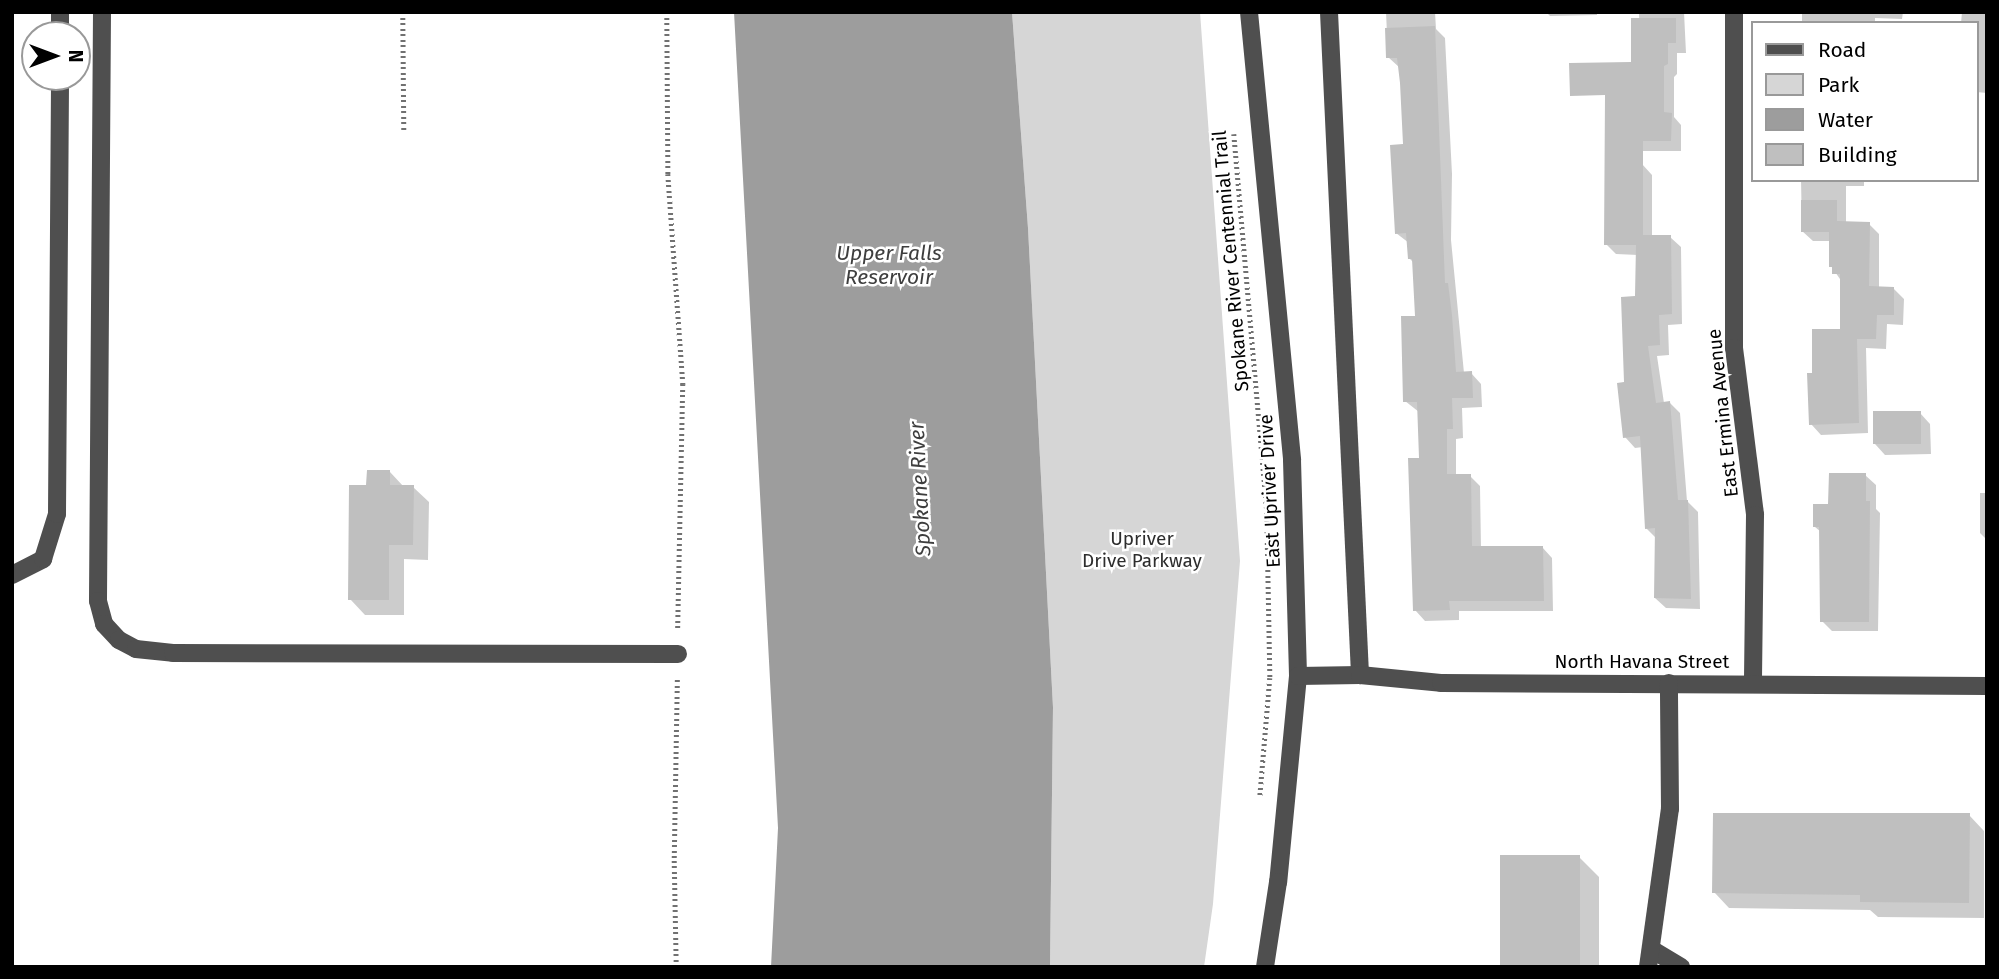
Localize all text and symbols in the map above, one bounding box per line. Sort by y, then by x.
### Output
north arrow [21,21,91,91]
legend [1750,21,1978,182]
text: Road [1818,37,1866,63]
text: N [64,50,87,62]
text: Park [1818,72,1859,98]
text: Water [1818,107,1873,133]
street label: Spokane River Centennial Trail [1208,129,1254,393]
text: Building [1818,142,1897,168]
water label: Upper Falls Reservoir [836,240,942,290]
street label: East Ermina Avenue [1703,328,1743,498]
street label: East Upriver Drive [1255,414,1285,568]
water label: Spokane River [904,421,936,557]
park label: Upriver Drive Parkway [1082,528,1202,572]
street label: North Havana Street [1555,651,1729,673]

